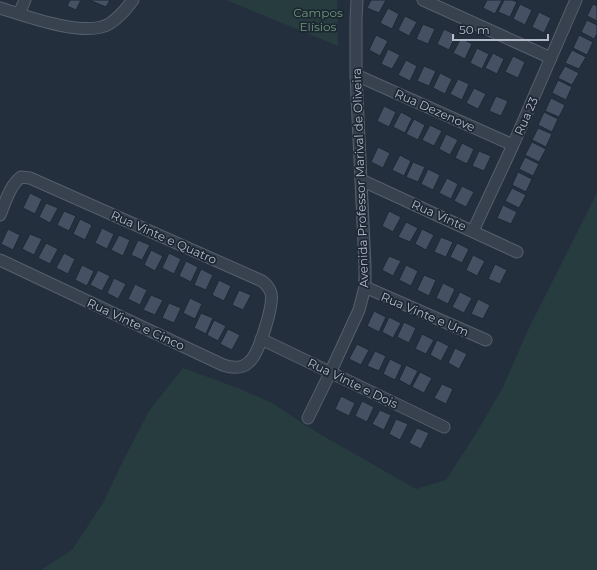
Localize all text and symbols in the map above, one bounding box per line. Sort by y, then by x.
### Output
park label: Campos Elísios [293,5,343,34]
scale bar [453,16,548,42]
text: 50 m [459,22,490,37]
street label: Avenida Professor Marival de Oliveira [349,68,371,288]
street label: Rua Dezenove [392,86,478,134]
street label: Rua 23 [511,94,541,138]
street label: Rua Vinte [409,196,469,234]
street label: Rua Vinte e Quatro [109,207,219,267]
street label: Rua Vinte e Um [379,289,471,339]
street label: Rua Vinte e Cinco [85,295,187,353]
street label: Rua Vinte e Dois [305,355,401,411]

